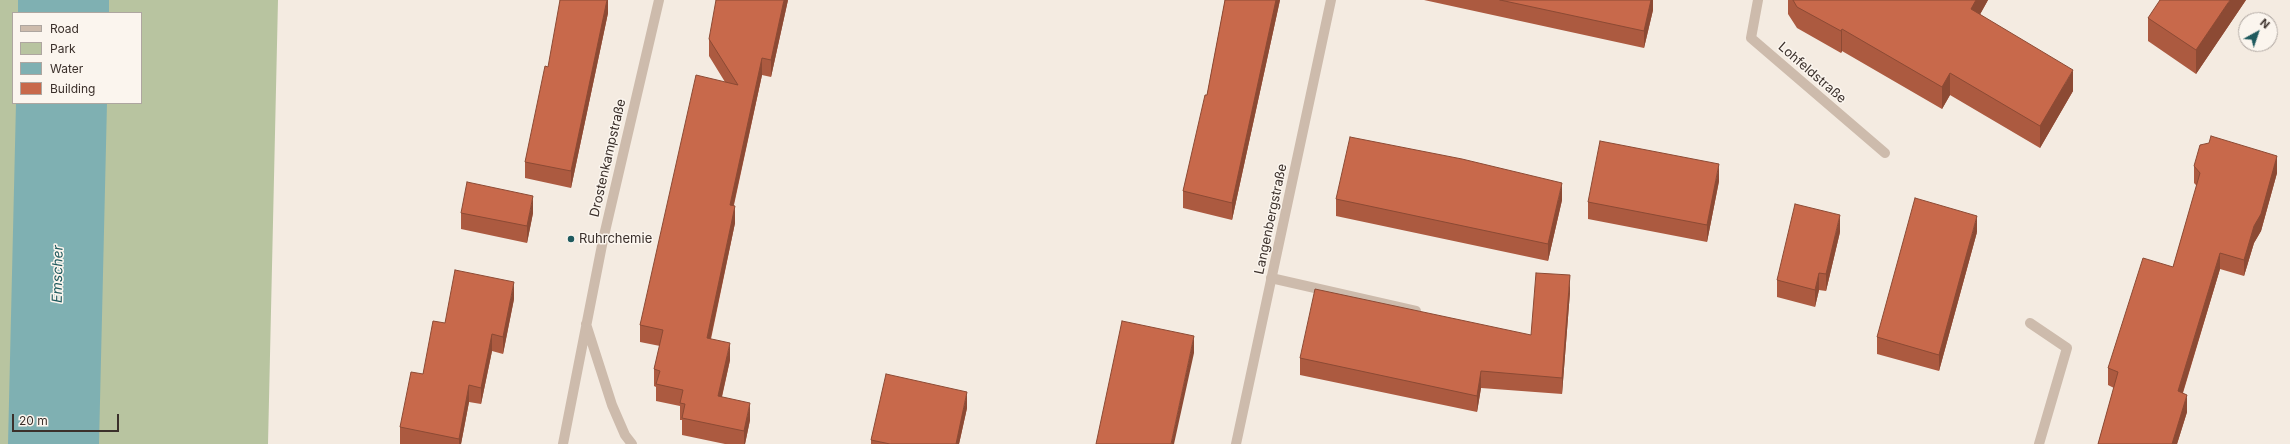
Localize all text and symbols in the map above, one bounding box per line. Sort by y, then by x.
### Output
legend [12,12,142,104]
north arrow [2238,12,2278,52]
text: N [2257,16,2273,32]
text: Road [50,21,79,36]
street label: Lohfeldstraße [1775,39,1849,107]
text: Park [50,41,76,56]
text: Water [50,61,83,76]
text: Building [50,81,95,96]
street label: Drostenkampstraße [587,97,629,219]
street label: Langenbergstraße [1252,162,1290,276]
place label: Ruhrchemie [579,231,652,247]
marker: Ruhrchemie [566,234,576,244]
water label: Emscher [49,245,67,303]
scale bar [14,406,121,432]
text: 20 m [19,413,48,428]

